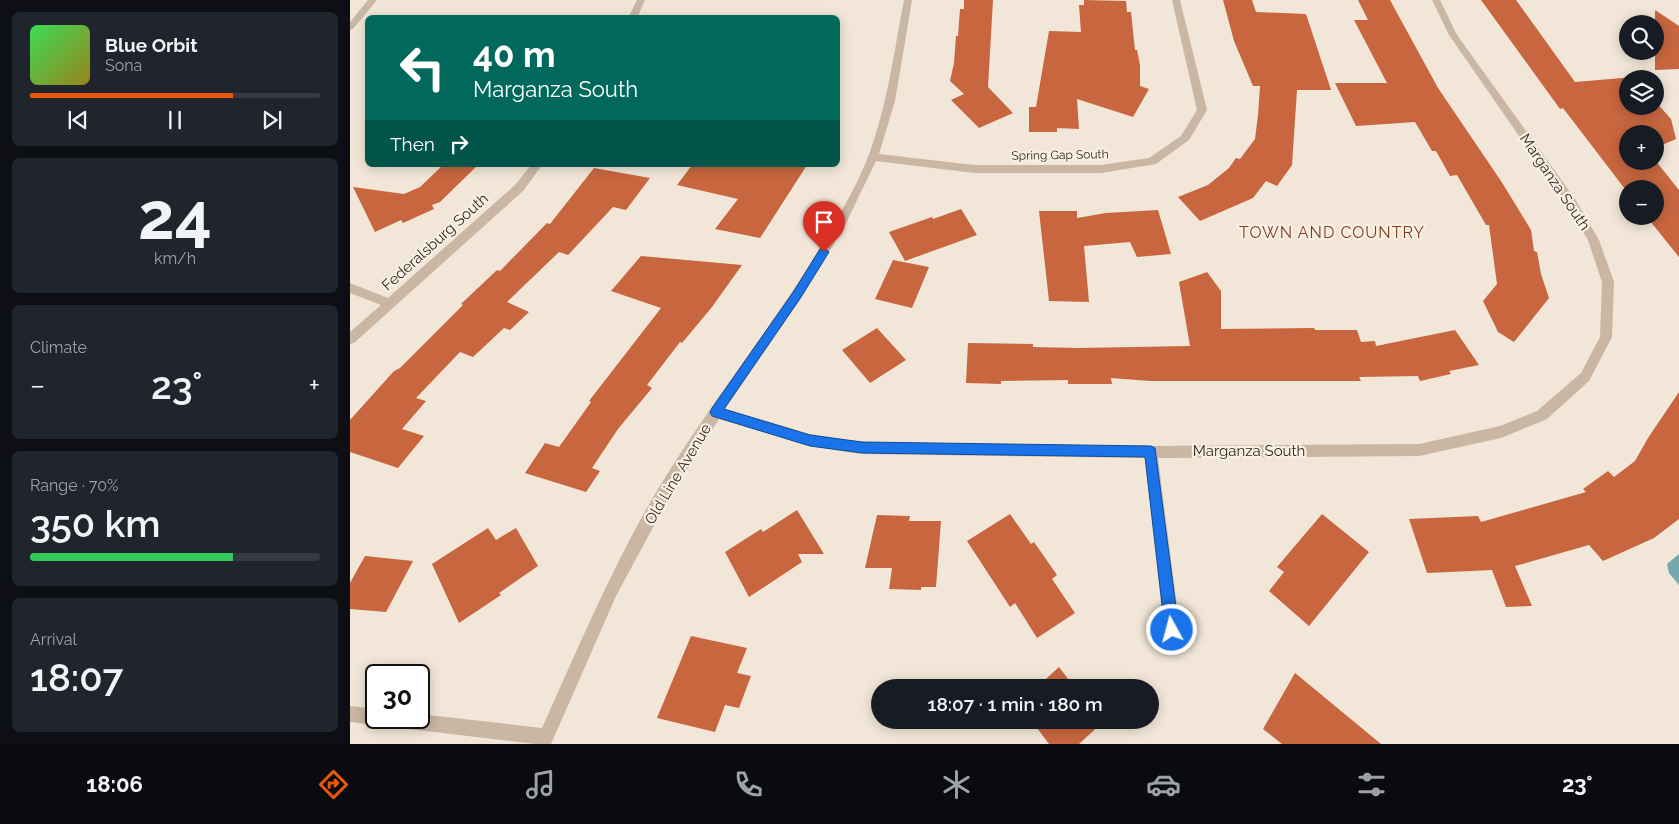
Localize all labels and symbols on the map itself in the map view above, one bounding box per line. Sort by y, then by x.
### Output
street label: Marganza South [1516,130,1594,234]
street label: Spring Gap South [1011,147,1109,163]
street label: Federalsburg South [378,189,492,295]
pin [803,201,845,252]
district label: TOWN AND COUNTRY [1239,223,1425,242]
street label: Old Line Avenue [641,420,715,528]
street label: Marganza South [1193,442,1305,460]
position arrow [1145,603,1197,655]
speed limit sign: 30 [365,664,430,729]

